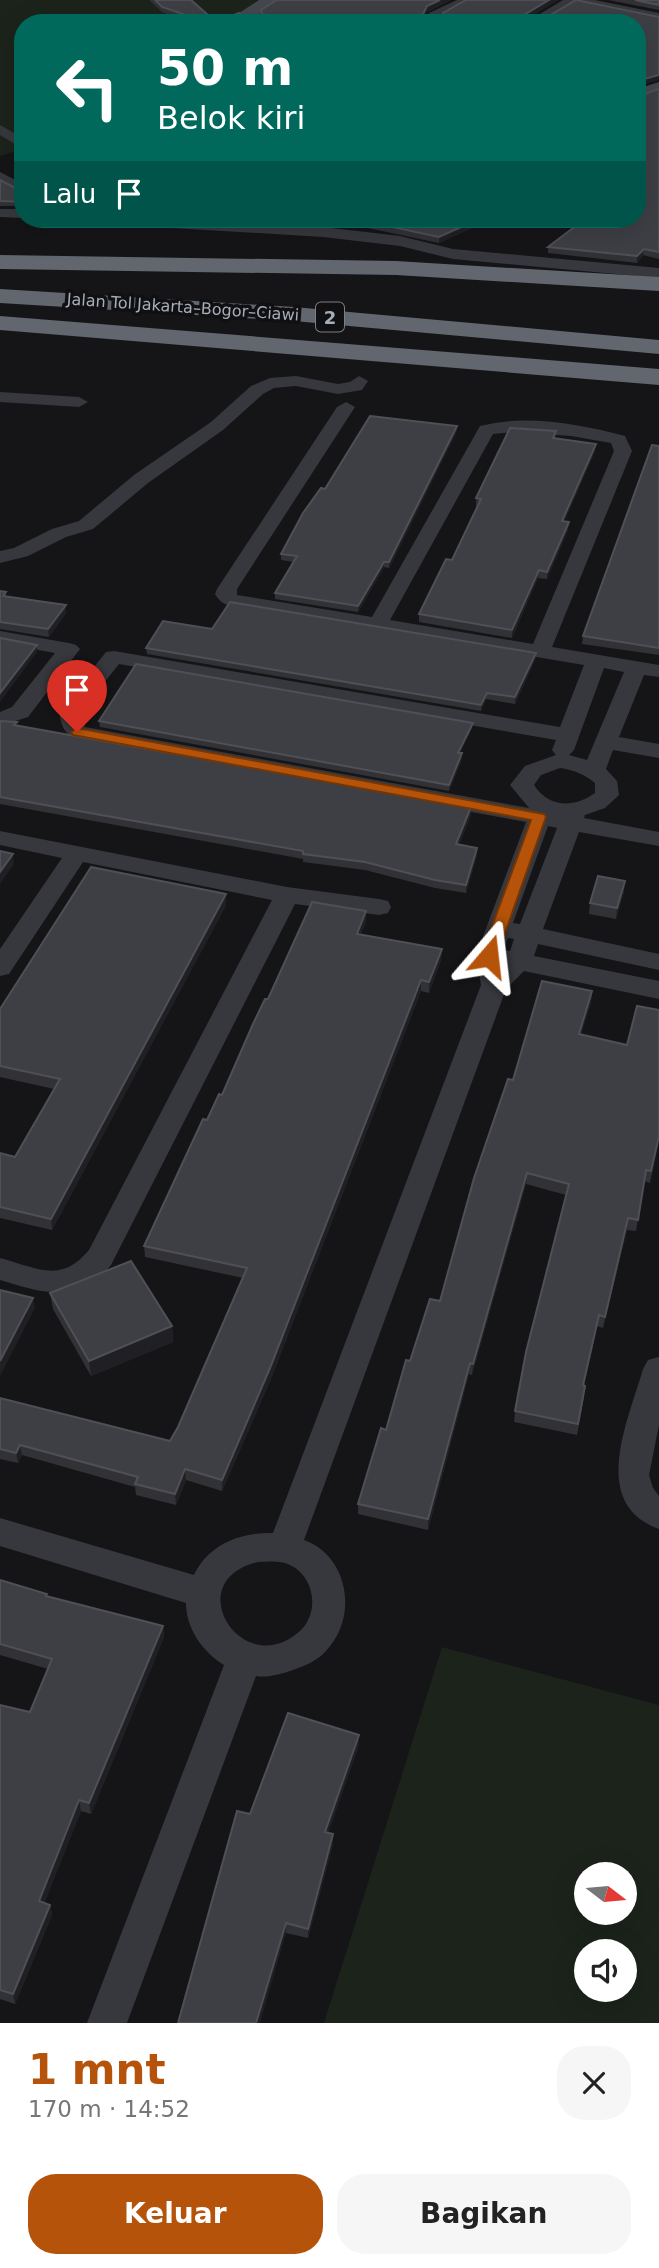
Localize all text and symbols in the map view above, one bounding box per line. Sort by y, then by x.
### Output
text: 50 m [157,40,293,97]
icon: left [42,42,133,133]
text: Belok kiri [157,99,305,137]
icon: arrive [110,175,148,213]
text: Lalu [42,179,96,209]
street label: Jalan Tol Jakarta–Bogor–Ciawi [65,289,300,325]
road number: 2 [316,302,344,332]
pin [47,660,107,732]
icon: arrive [58,671,96,709]
position arrow [452,919,526,993]
north arrow [574,1862,637,1925]
map controls [574,1862,637,2002]
button: sound [574,1939,637,2002]
text: 1 mnt [28,2045,166,2094]
button: close [557,2046,631,2120]
text: 170 m · 14:52 [28,2096,190,2122]
button: Keluar [28,2174,323,2254]
button: Bagikan [337,2174,631,2254]

